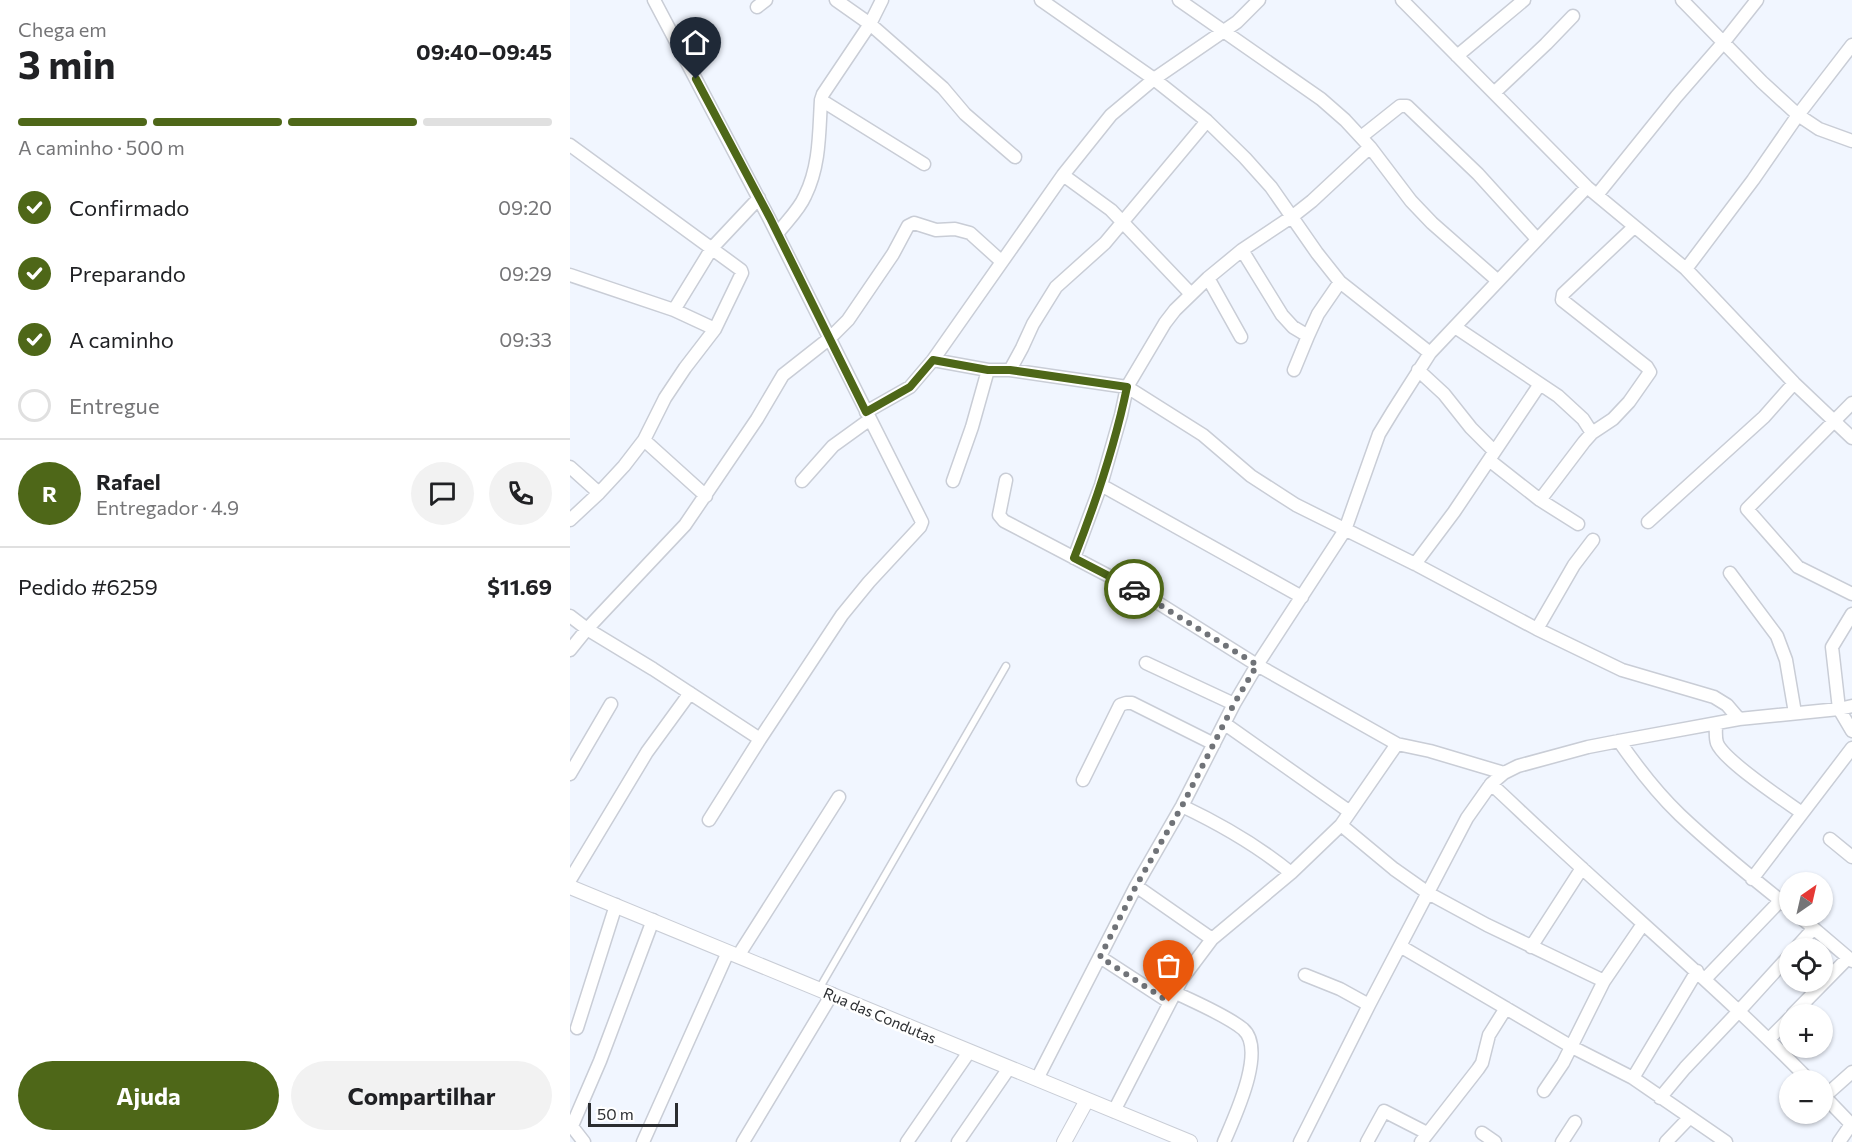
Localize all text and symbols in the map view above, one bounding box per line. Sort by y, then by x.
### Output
text: Chega em [18,17,107,41]
pin [670,17,721,79]
icon: home [679,26,712,59]
text: 09:40–09:45 [416,38,552,65]
text: 3 min [18,39,116,87]
text: A caminho · 500 m [18,135,185,159]
icon: check [18,191,51,224]
text: Confirmado [69,194,190,221]
text: 09:20 [498,195,552,219]
icon: check [18,257,51,290]
text: Preparando [69,260,186,287]
text: 09:29 [499,261,552,285]
icon: check [18,323,51,356]
text: A caminho [69,326,174,353]
text: 09:33 [499,327,552,351]
text: Entregue [69,392,160,419]
button: chat [411,462,474,525]
button: phone [489,462,552,525]
text: Rafael [96,468,161,495]
text: R [42,480,57,507]
text: Entregador · 4.9 [96,495,239,519]
courier [1104,559,1164,619]
text: Pedido #6259 [18,573,158,600]
text: $11.69 [487,573,552,600]
icon: car [1118,573,1151,606]
north arrow [1779,872,1833,926]
map controls [1779,872,1833,1124]
button: locate [1779,938,1833,992]
pin [1143,940,1194,1002]
icon: bag [1152,949,1185,982]
street label: Rua das Condutas [821,983,939,1047]
button: + [1779,1004,1833,1058]
button: Ajuda [18,1061,279,1130]
button: Compartilhar [291,1061,552,1130]
button: − [1779,1070,1833,1124]
scale bar [588,1100,678,1128]
text: 50 m [597,1104,634,1123]

